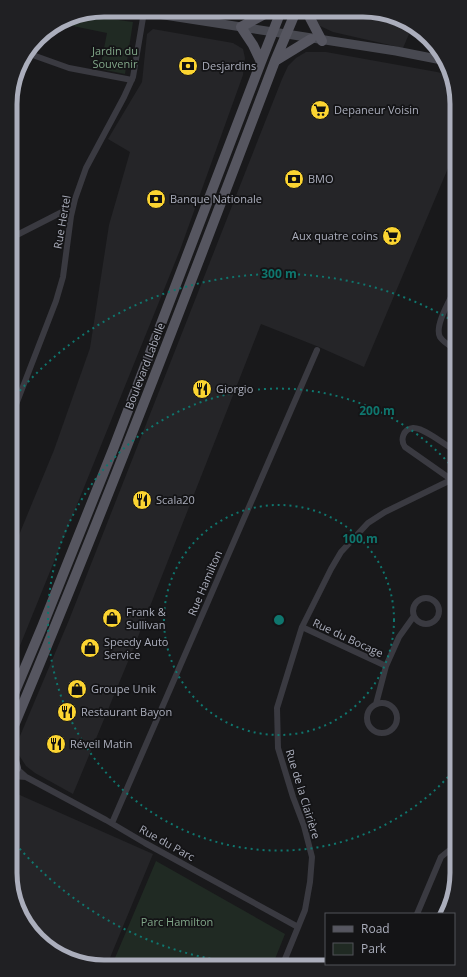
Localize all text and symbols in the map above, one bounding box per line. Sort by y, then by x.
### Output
park label: Jardin du Souvenir [91,43,138,71]
bank icon: Desjardins [177,55,199,77]
place label: Desjardins [202,58,256,73]
supermarket icon: Depaneur Voisin [309,99,331,121]
place label: Depaneur Voisin [334,102,419,117]
bank icon: BMO [283,168,305,190]
place label: BMO [308,171,334,186]
bank icon: Banque Nationale [145,188,167,210]
place label: Banque Nationale [170,191,262,206]
street label: Rue Hertel [49,194,74,250]
supermarket icon: Aux quatre coins [381,225,403,247]
place label: Aux quatre coins [292,228,378,243]
text: 300 m [261,265,297,282]
street label: Boulevard Labelle [121,320,168,411]
restaurant icon: Giorgio [191,378,213,400]
place label: Giorgio [216,381,254,396]
text: 200 m [359,402,395,419]
restaurant icon: Scala20 [131,489,153,511]
place label: Scala20 [156,492,195,507]
text: 100 m [342,530,378,547]
street label: Rue Hamilton [184,548,225,618]
place label: Frank & Sullivan [126,604,166,632]
shop icon: Frank & Sullivan [101,607,123,629]
centre of rings [272,613,286,627]
street label: Rue du Bocage [311,615,386,660]
place label: Speedy Auto Service [104,634,169,662]
shop icon: Speedy Auto Service [79,637,101,659]
shop icon: Groupe Unik [66,678,88,700]
place label: Groupe Unik [91,681,156,696]
restaurant icon: Restaurant Bayon [56,701,78,723]
place label: Restaurant Bayon [81,704,172,719]
restaurant icon: Réveil Matin [45,733,67,755]
place label: Réveil Matin [70,736,133,751]
street label: Rue de la Clairière [283,747,324,840]
street label: Rue du Parc [137,821,198,864]
legend [325,913,455,965]
park label: Parc Hamilton [141,914,213,929]
text: Road [361,920,390,937]
text: Park [361,940,387,957]

